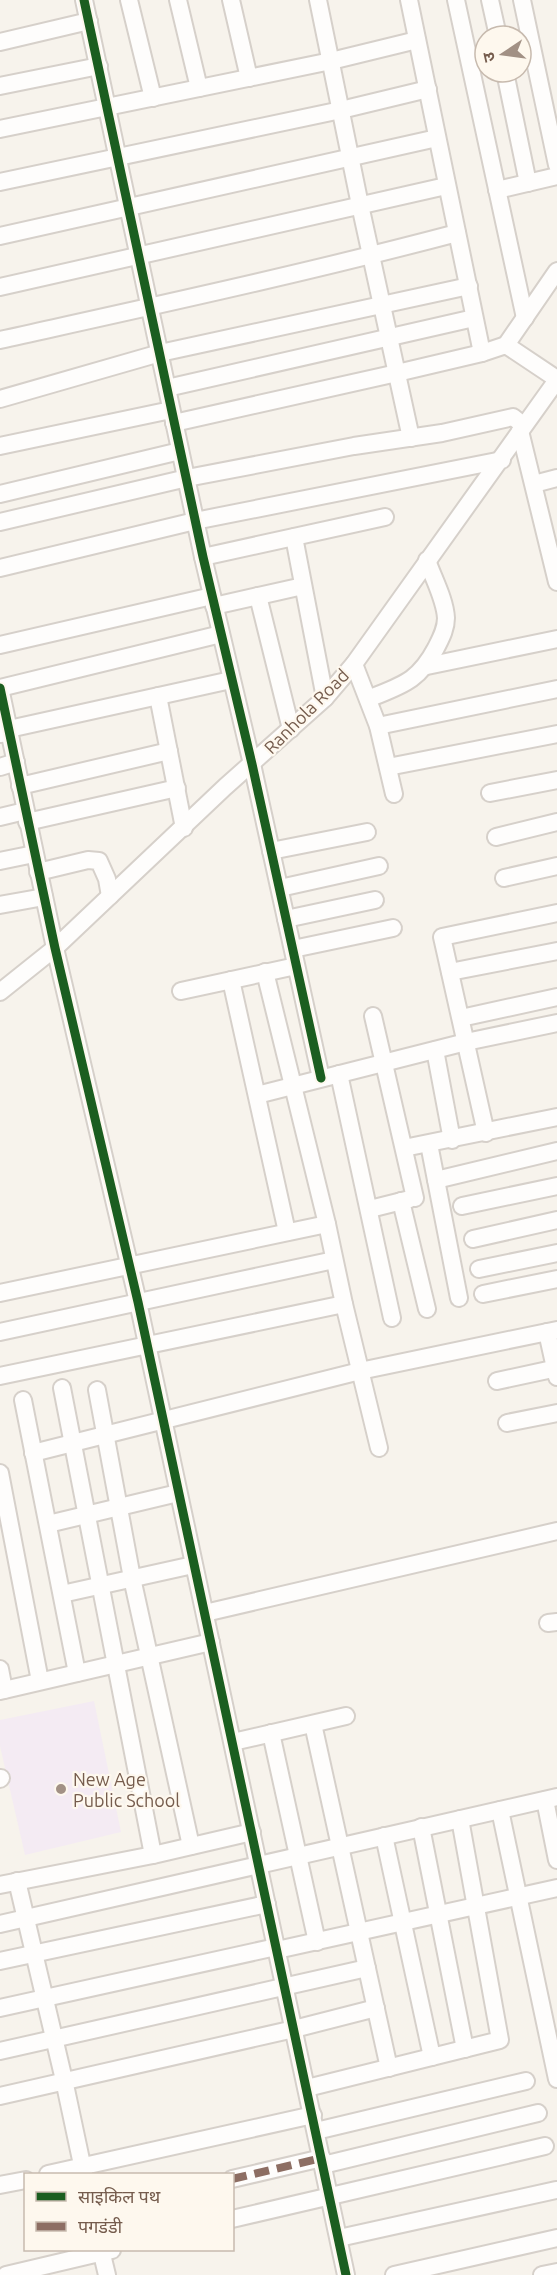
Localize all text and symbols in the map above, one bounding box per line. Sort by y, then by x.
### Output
north arrow [473,24,533,84]
text: उ [478,50,498,64]
street label: Ranhola Road [260,665,352,757]
place label: New Age Public School [73,1769,180,1810]
marker: New Age Public School [54,1782,68,1796]
legend [24,2173,234,2251]
text: साइकिल पथ [78,2186,161,2206]
text: पगडंडी [78,2216,123,2236]

